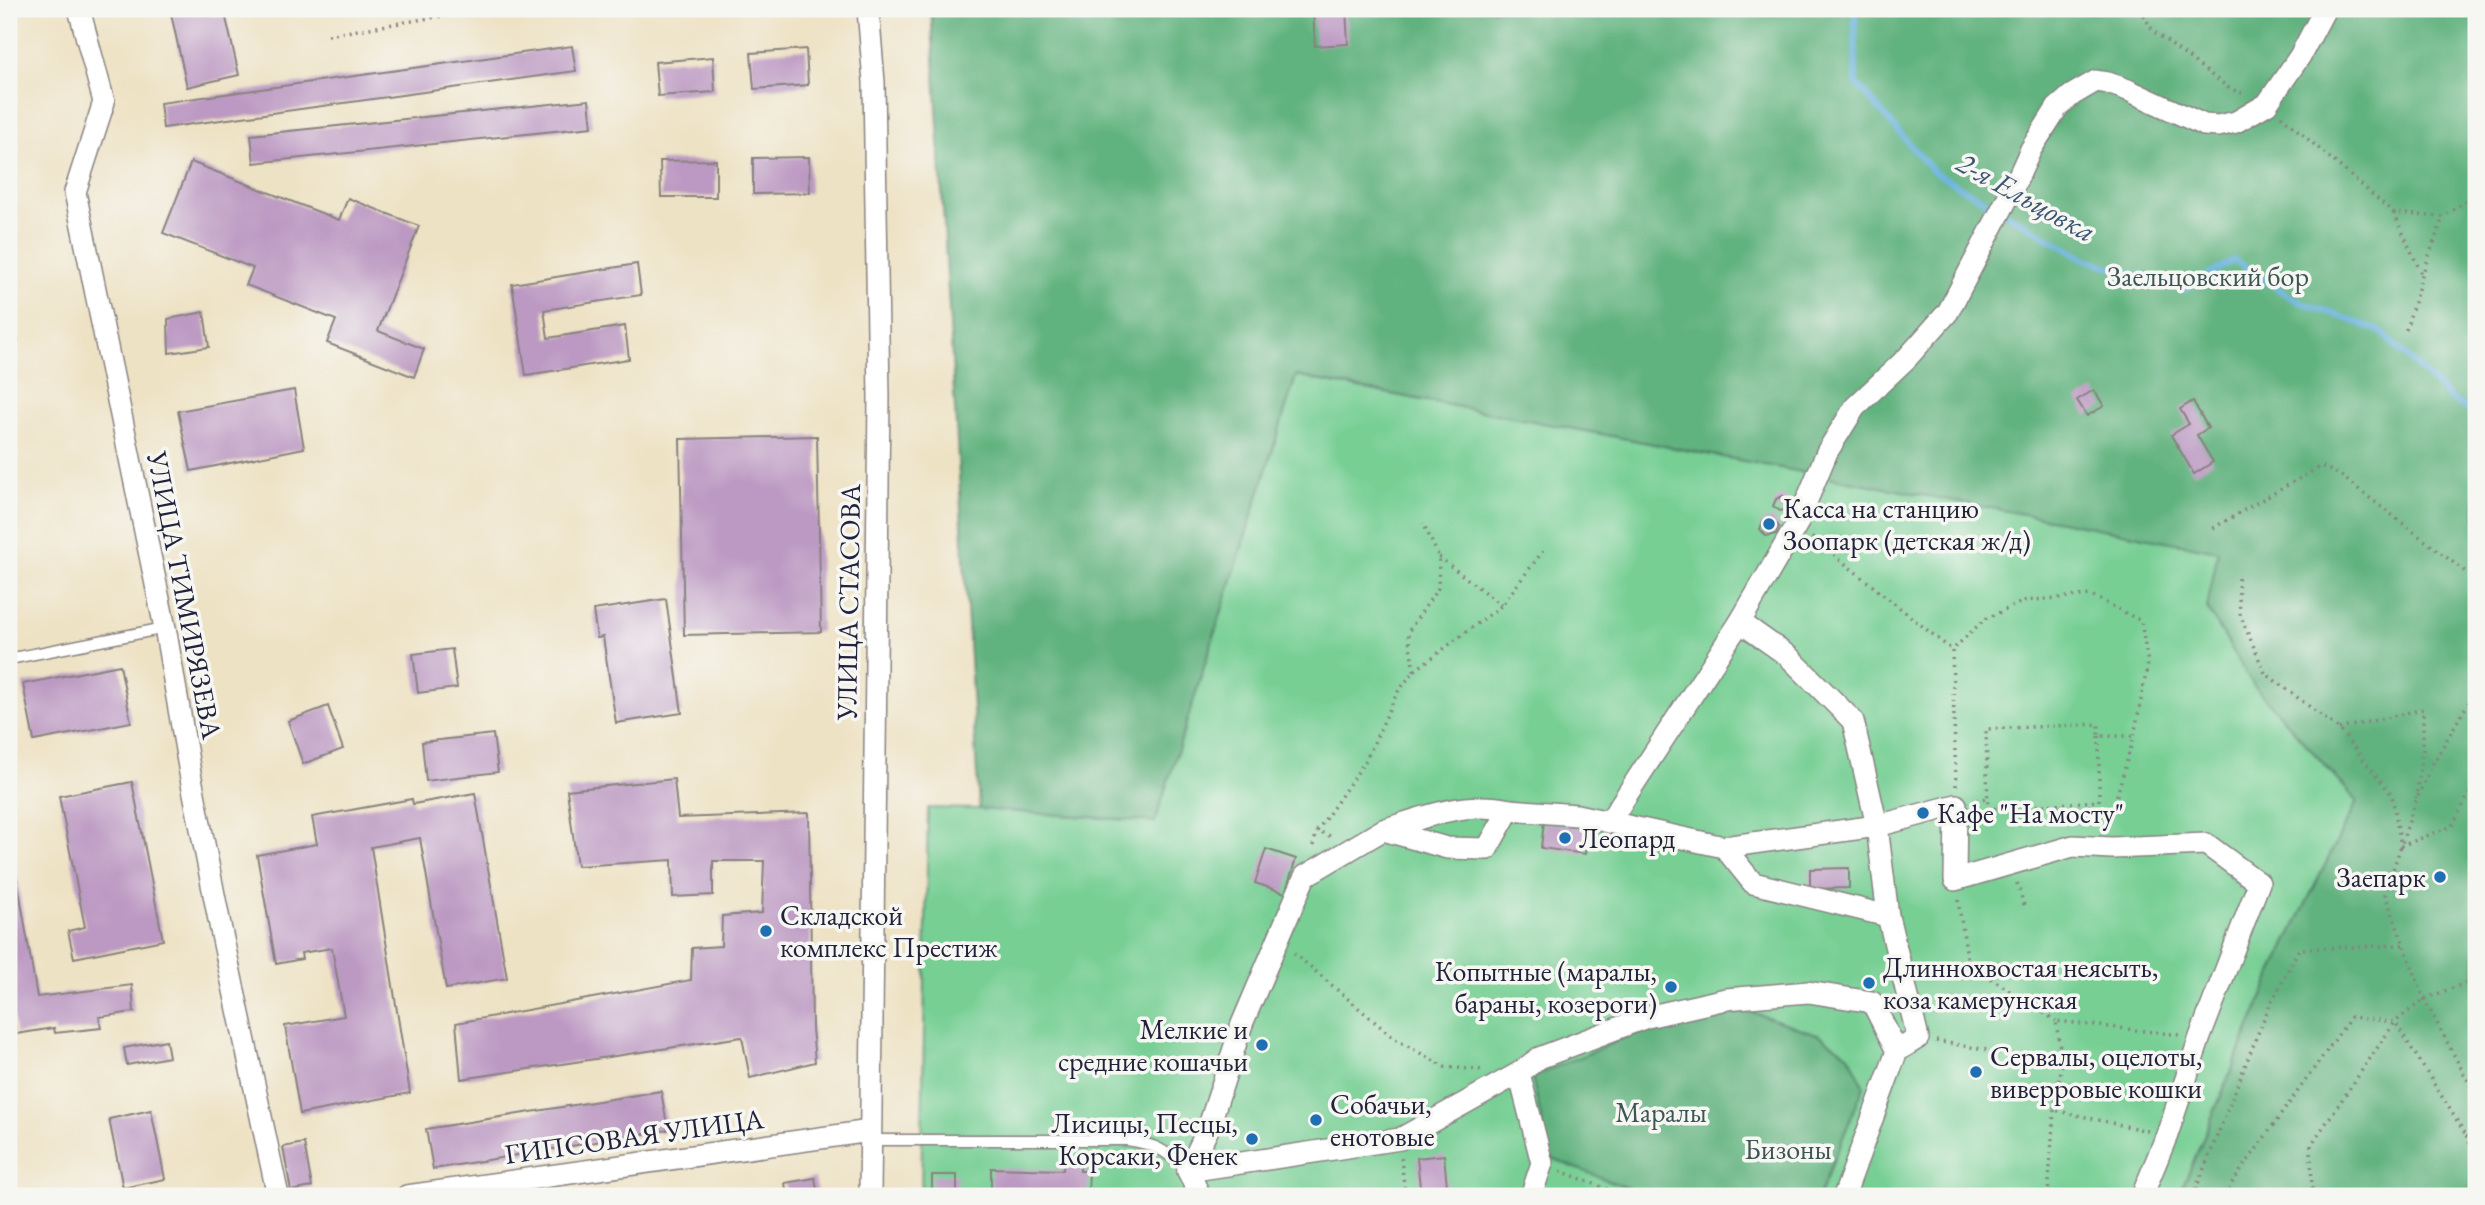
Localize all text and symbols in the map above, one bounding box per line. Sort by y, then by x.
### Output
water label: 2-я Ельцовка [1950,142,2103,251]
park label: Заельцовский бор [2107,258,2309,294]
street label: УЛИЦА ТИМИРЯЗЕВА [139,447,231,743]
street label: УЛИЦА СТАСОВА [828,483,868,722]
place label: Касса на станцию Зоопарк (детская ж/д) [1783,490,2031,558]
marker: Касса на станцию Зоопарк (детская ж/д) [1761,516,1777,532]
place label: Кафе "На мосту" [1937,795,2124,831]
marker: Кафе "На мосту" [1915,805,1931,821]
place label: Леопард [1579,820,1675,856]
marker: Леопард [1557,830,1573,846]
place label: Заепарк [2336,859,2426,895]
marker: Заепарк [2432,869,2448,885]
place label: Складской комплекс Престиж [780,897,998,965]
marker: Складской комплекс Престиж [758,923,774,939]
place label: Длиннохвостая неясыть, коза камерунская [1883,949,2158,1017]
place label: Копытные (маралы, бараны, козероги) [1435,953,1657,1021]
marker: Длиннохвостая неясыть, коза камерунская [1861,975,1877,991]
marker: Копытные (маралы, бараны, козероги) [1663,979,1679,995]
place label: Мелкие и средние кошачьи [1058,1011,1248,1079]
marker: Мелкие и средние кошачьи [1254,1037,1270,1053]
place label: Сервалы, оцелоты, виверровые кошки [1990,1038,2203,1106]
marker: Сервалы, оцелоты, виверровые кошки [1968,1064,1984,1080]
place label: Собачьи, енотовые [1330,1086,1435,1154]
park label: Маралы [1615,1094,1707,1130]
street label: ГИПСОВАЯ УЛИЦА [502,1100,766,1172]
place label: Лисицы, Песцы, Корсаки, Фенек [1051,1105,1238,1173]
marker: Собачьи, енотовые [1308,1112,1324,1128]
marker: Лисицы, Песцы, Корсаки, Фенек [1244,1131,1260,1147]
park label: Бизоны [1744,1131,1832,1167]

